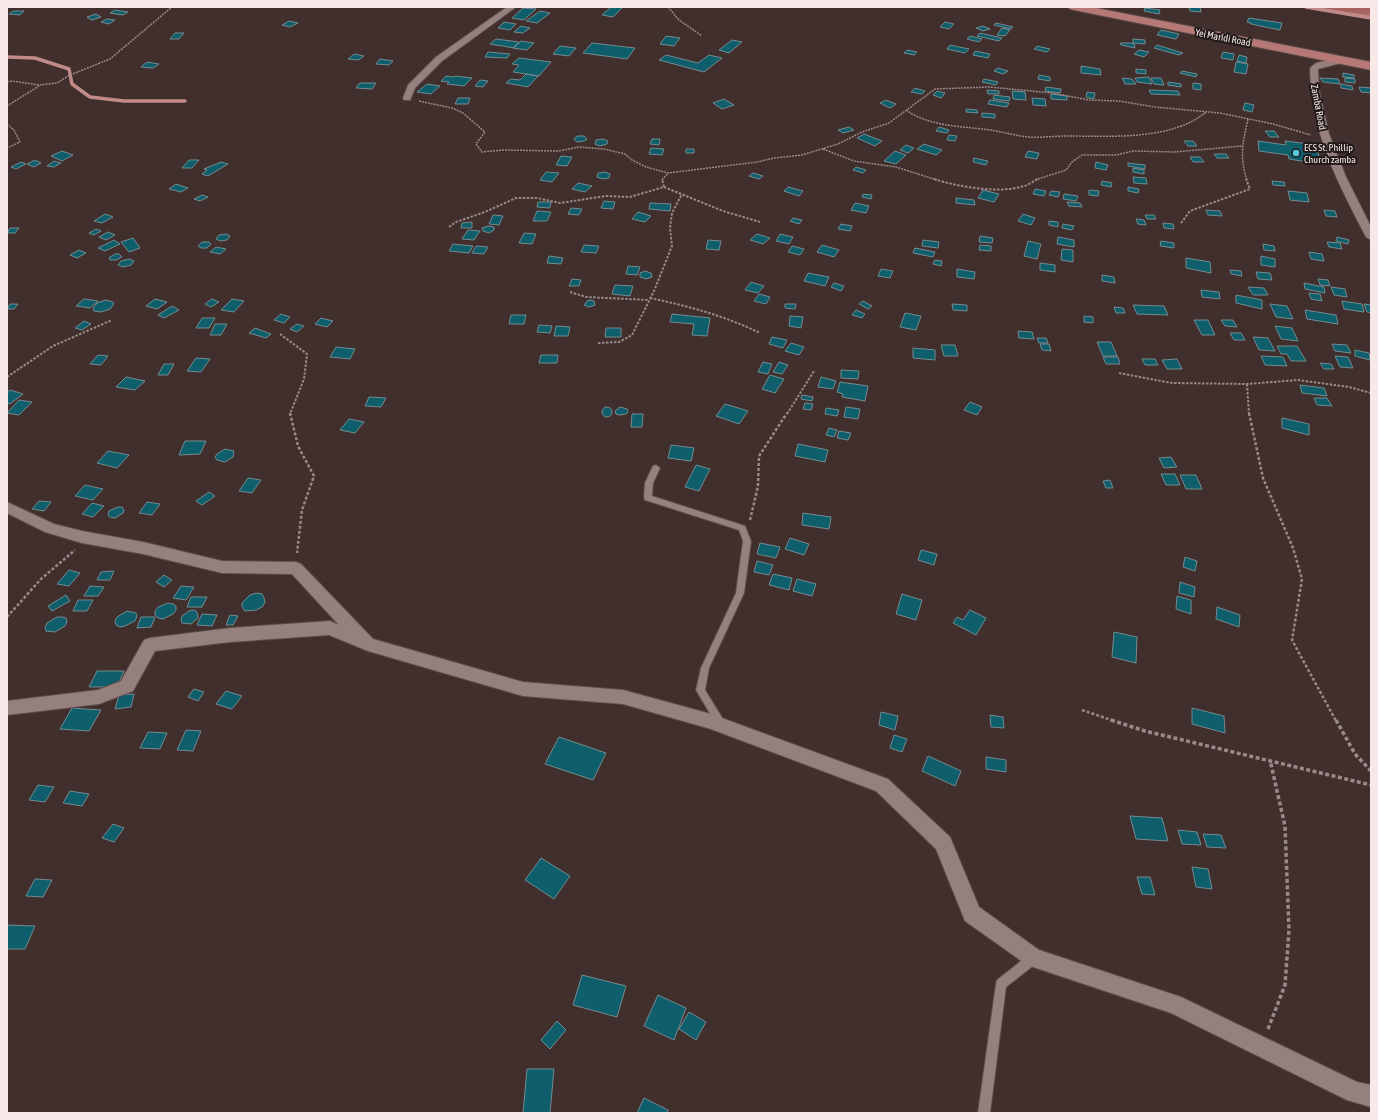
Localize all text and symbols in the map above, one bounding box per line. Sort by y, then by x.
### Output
street label: Yei Maridi Road [1194,27,1252,48]
street label: Zamba Road [1309,83,1328,131]
place label: ECS St. Phillip Church zamba [1304,142,1356,165]
marker: ECS St. Phillip Church zamba [1291,148,1301,158]

